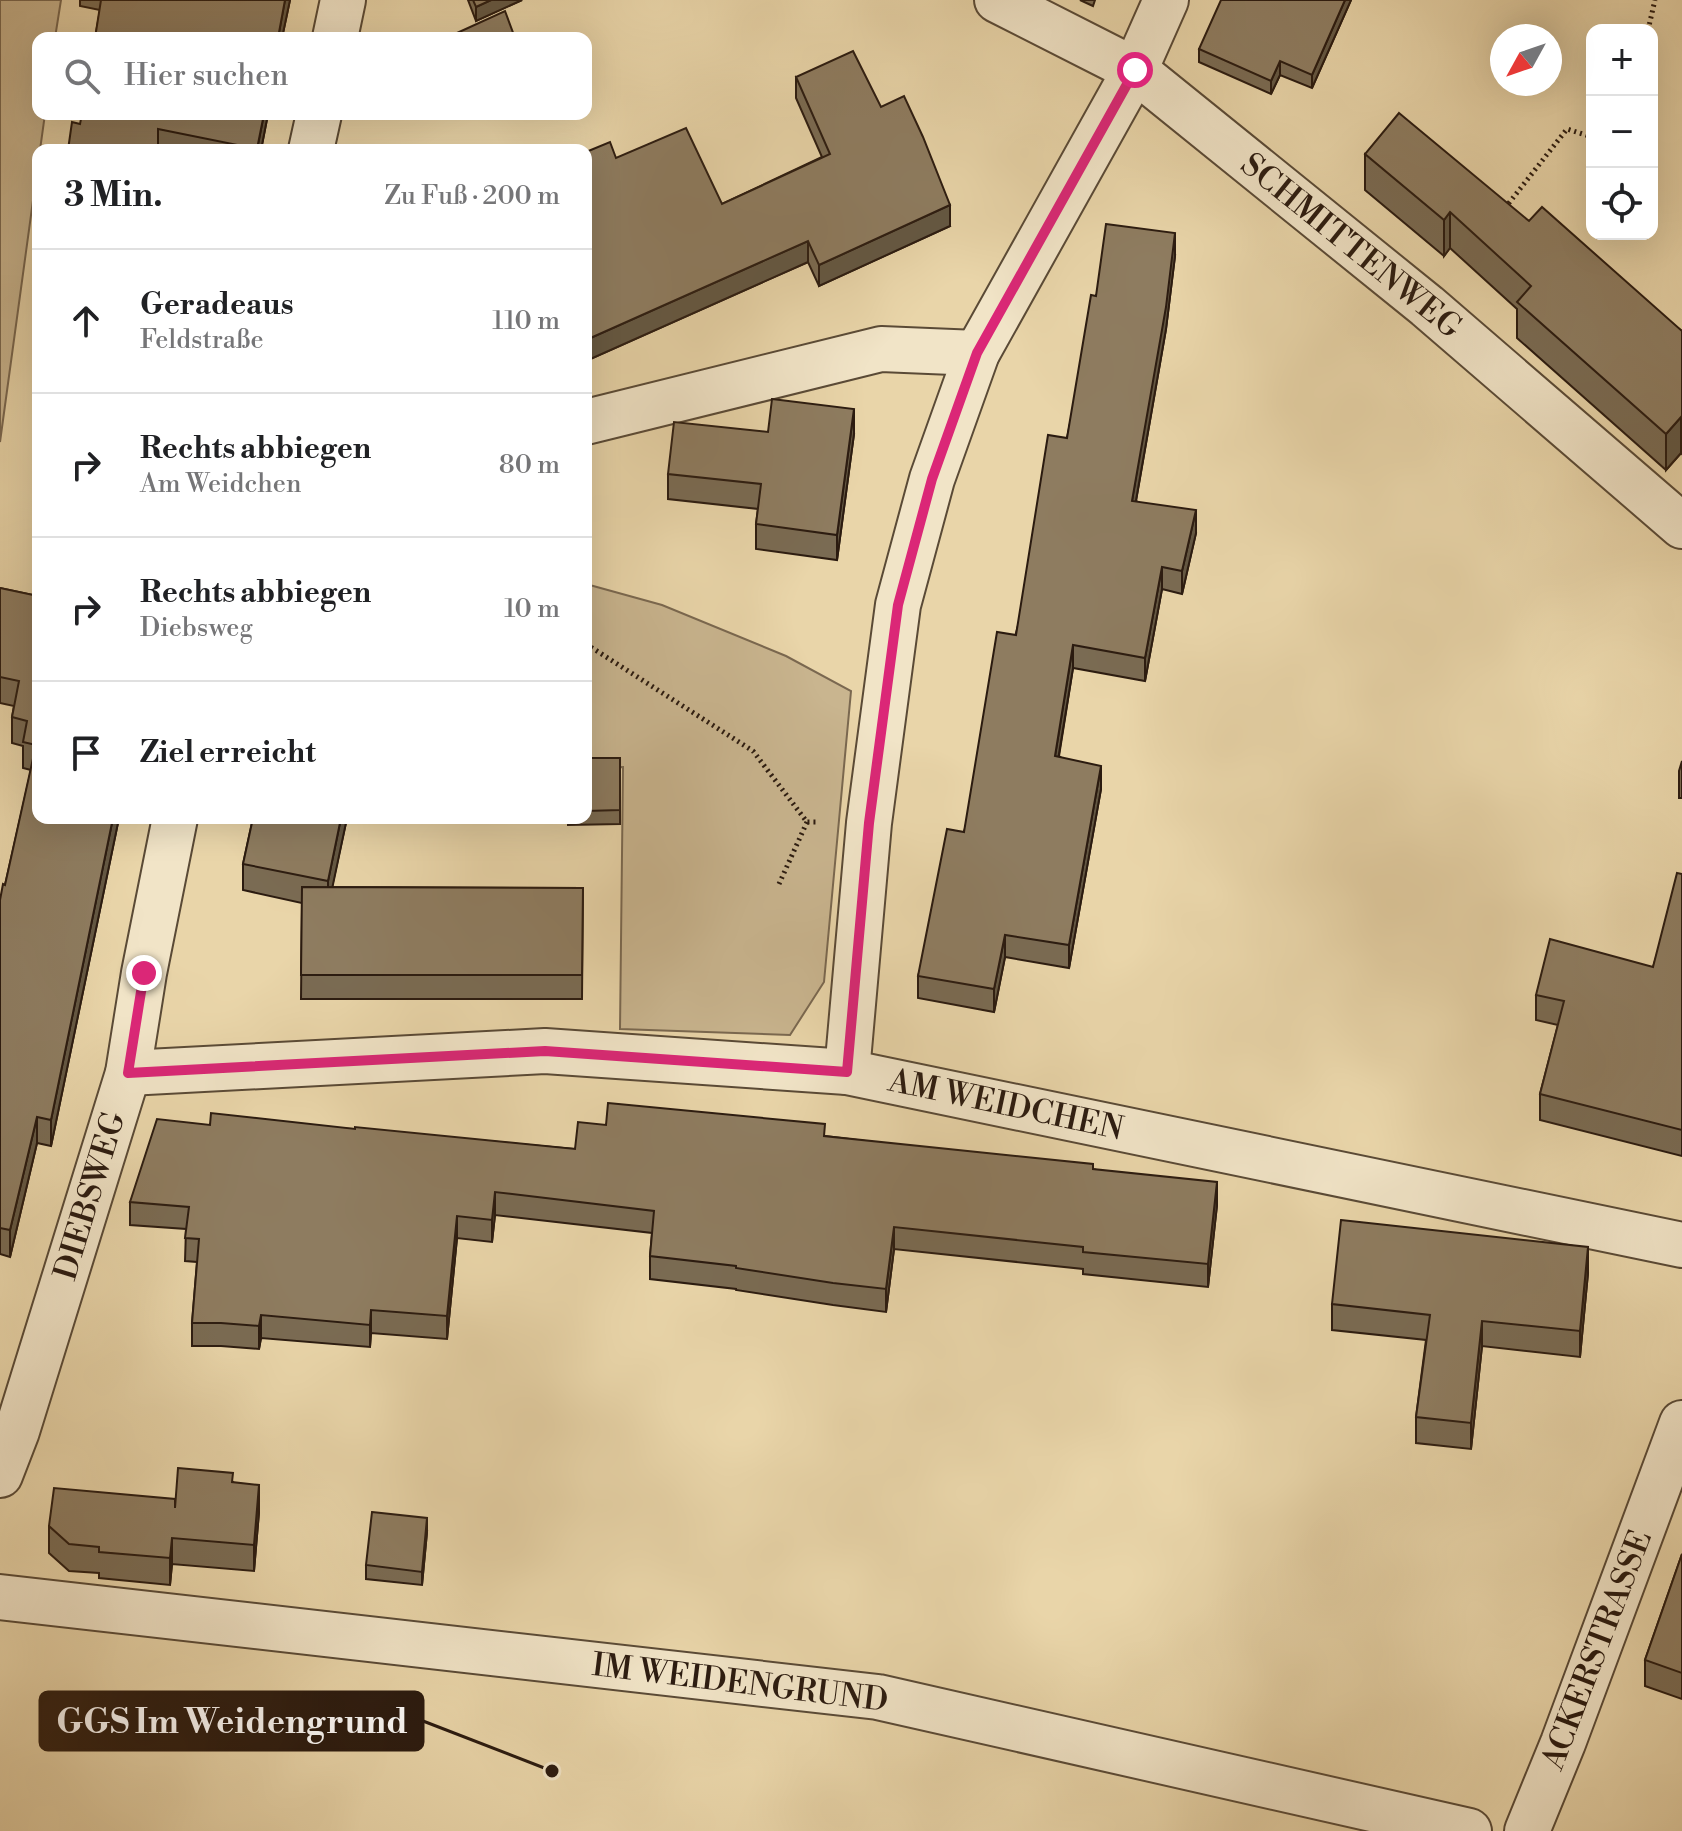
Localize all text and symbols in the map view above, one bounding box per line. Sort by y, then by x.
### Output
north arrow [1490,24,1562,96]
map controls [1586,24,1658,240]
button: + [1586,24,1658,96]
search box [32,32,592,120]
route start [1117,52,1153,88]
icon: search [60,54,104,98]
text: Hier suchen [124,57,288,95]
button: − [1586,96,1658,168]
street label: SCHMITTENWEG [1233,145,1470,348]
button: locate [1586,168,1658,240]
text: 3 Min. [64,175,162,217]
text: Zu Fuß · 200 m [384,180,560,212]
text: Geradeaus [140,286,294,324]
icon: ahead [64,299,108,343]
text: 110 m [492,305,560,337]
text: Feldstraße [140,324,264,356]
text: Rechts abbiegen [140,430,371,468]
icon: right [64,443,108,487]
text: 80 m [499,449,560,481]
text: Am Weidchen [140,468,301,500]
text: Rechts abbiegen [140,574,371,612]
icon: right [64,587,108,631]
text: 10 m [504,593,560,625]
text: Diebsweg [140,612,253,644]
icon: arrive [64,731,108,775]
text: Ziel erreicht [140,734,316,772]
route end [126,955,162,991]
street label: AM WEIDCHEN [884,1060,1127,1149]
street label: DIEBSWEG [45,1107,135,1285]
street label: ACKERSTRASSE [1533,1525,1661,1776]
street label: IM WEIDENGRUND [590,1645,890,1721]
callout: GGS Im Weidengrund [40,1692,423,1750]
text: GGS Im Weidengrund [56,1702,408,1744]

